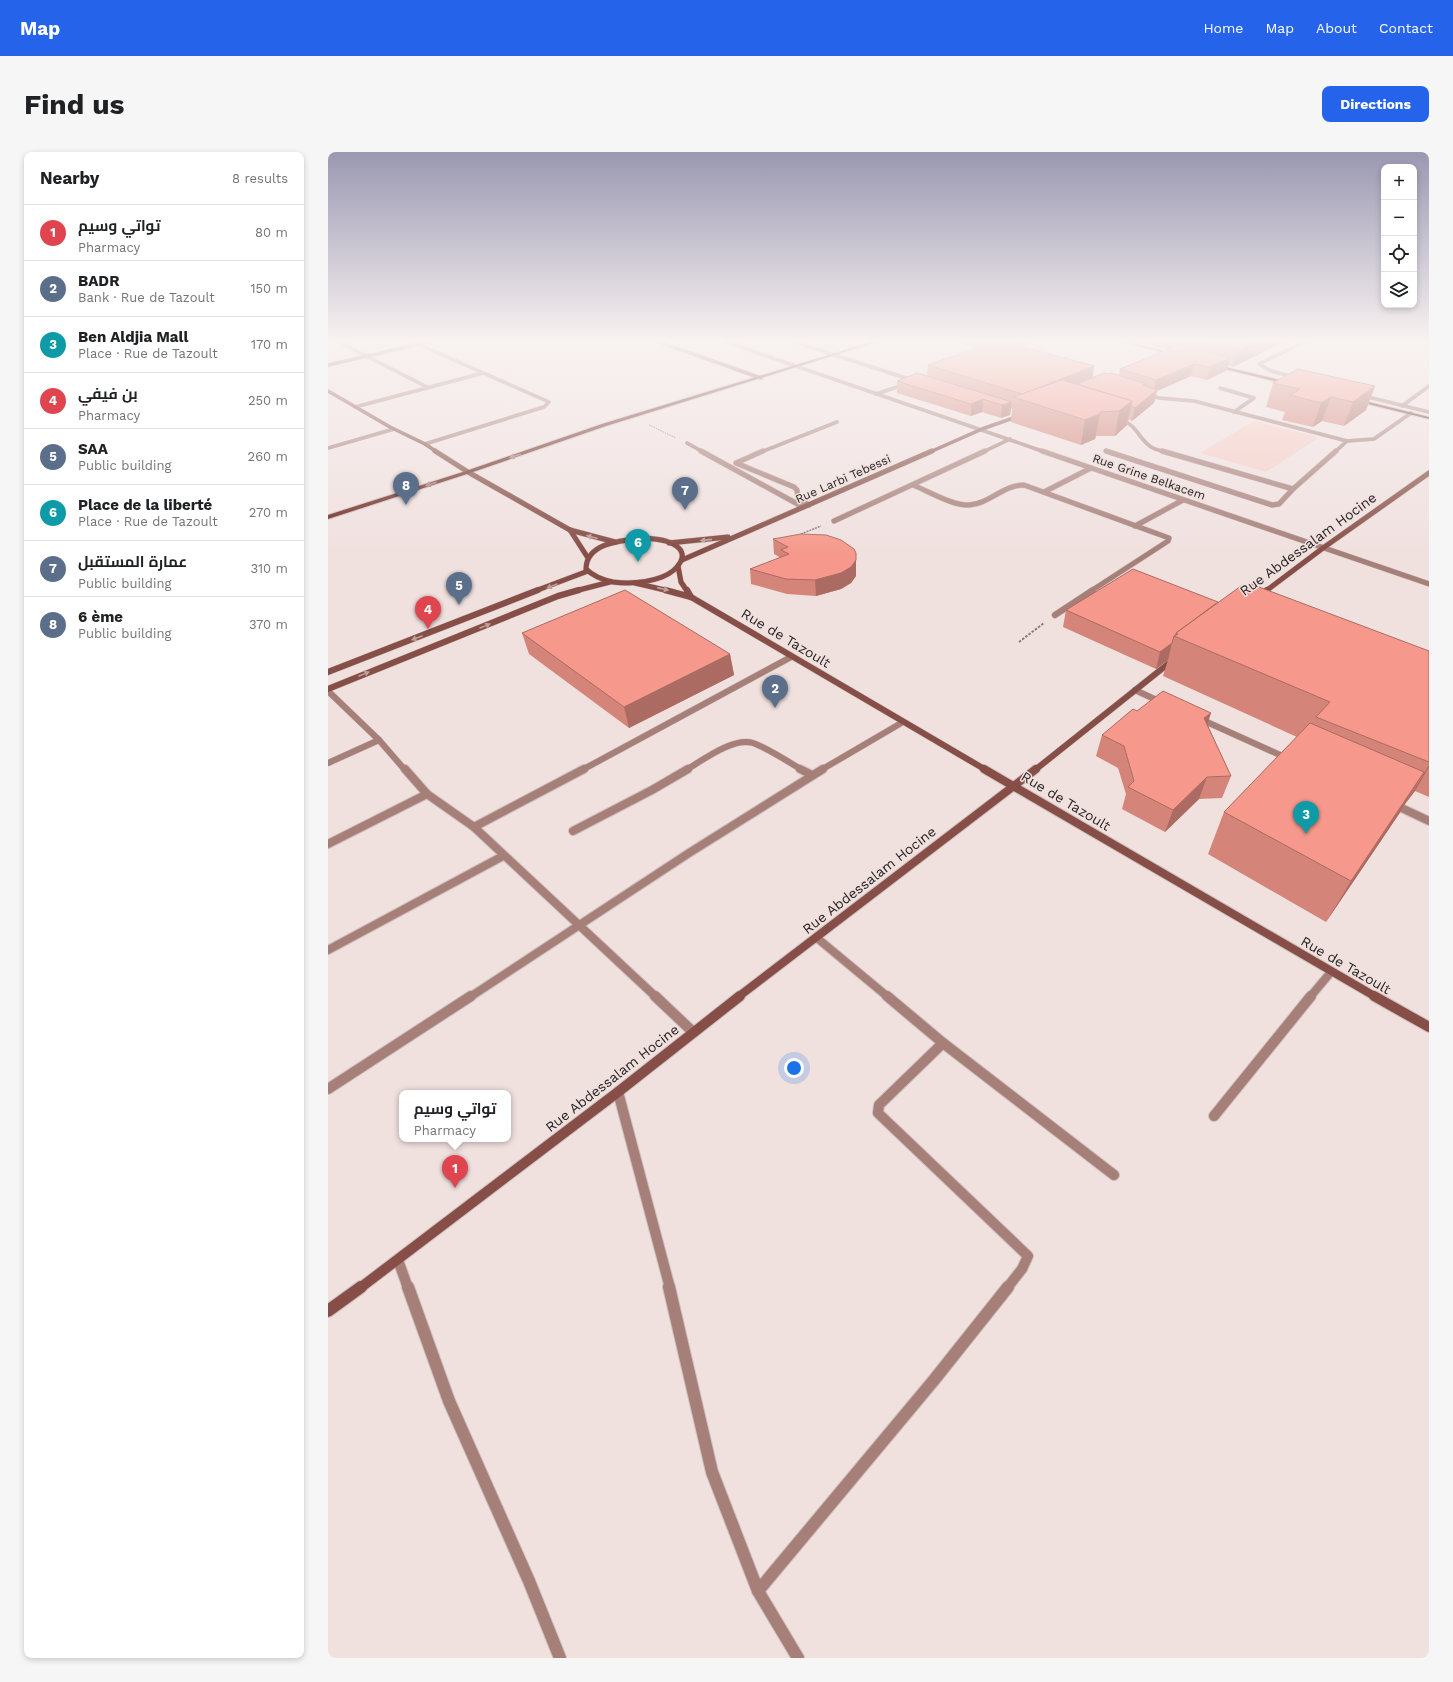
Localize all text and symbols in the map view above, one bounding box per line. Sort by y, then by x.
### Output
text: Map [20,17,60,40]
text: Home [1203,20,1243,36]
text: Map [1265,20,1294,36]
text: About [1316,20,1357,36]
text: Contact [1379,20,1433,36]
button: Directions [1322,86,1429,122]
text: Find us [24,88,124,121]
map controls [1381,164,1417,308]
button: + [1381,164,1417,200]
text: Nearby [40,168,99,188]
text: 8 results [232,171,288,186]
button: − [1381,200,1417,236]
text: تواتي وسيم [78,217,160,235]
text: 1 [50,225,56,240]
text: 80 m [255,225,288,240]
button: locate [1381,236,1417,272]
text: Pharmacy [78,240,140,255]
text: BADR [78,272,119,290]
button: layers [1381,272,1417,308]
text: 2 [49,281,57,296]
text: 150 m [250,281,288,296]
text: Bank · Rue de Tazoult [78,290,215,305]
text: Ben Aldjia Mall [78,328,188,346]
text: 3 [49,337,57,352]
text: 170 m [251,337,288,352]
text: Place · Rue de Tazoult [78,346,218,361]
text: بن فيفي [78,385,138,403]
text: 4 [49,393,57,408]
text: 250 m [248,393,288,408]
text: Pharmacy [78,408,140,423]
text: SAA [78,440,108,458]
text: 5 [49,449,57,464]
text: 260 m [248,449,288,464]
street label: Rue Grine Belkacem [1091,451,1207,503]
street label: Rue Larbi Tebessi [793,452,893,506]
one-way arrow [508,453,520,459]
text: Public building [78,458,171,473]
pin: 8 [393,472,419,505]
pin: 7 [672,477,698,510]
one-way arrow [425,481,437,487]
street label: Rue Abdessalam Hocine [1237,489,1379,599]
text: Place de la liberté [78,496,212,514]
text: 6 [49,505,57,520]
text: 270 m [249,505,288,520]
text: Place · Rue de Tazoult [78,514,218,529]
pin: 6 [625,529,651,562]
one-way arrow [586,533,598,539]
one-way arrow [700,536,712,543]
text: عمارة المستقبل [78,553,187,571]
text: 7 [49,561,57,576]
text: 310 m [250,561,288,576]
pin: 5 [446,572,472,605]
text: Public building [78,576,171,591]
one-way arrow [546,583,557,589]
one-way arrow [657,587,669,593]
pin: 4 [415,596,441,629]
street label: Rue de Tazoult [739,605,834,671]
text: 6 ème [78,608,123,626]
text: 8 [49,617,57,632]
text: 370 m [249,617,288,632]
one-way arrow [479,623,490,629]
text: Public building [78,626,171,641]
one-way arrow [411,635,423,641]
one-way arrow [359,671,371,677]
pin: 2 [762,675,788,708]
street label: Rue de Tazoult [1019,768,1114,834]
pin: 3 [1293,801,1319,834]
street label: Rue Abdessalam Hocine [799,823,939,937]
street label: Rue de Tazoult [1298,933,1394,997]
street label: Rue Abdessalam Hocine [542,1021,682,1135]
your location [784,1058,804,1078]
popup [399,1090,511,1142]
text: تواتي وسيم [414,1100,496,1118]
text: Pharmacy [414,1123,476,1138]
pin: 1 [442,1155,468,1188]

